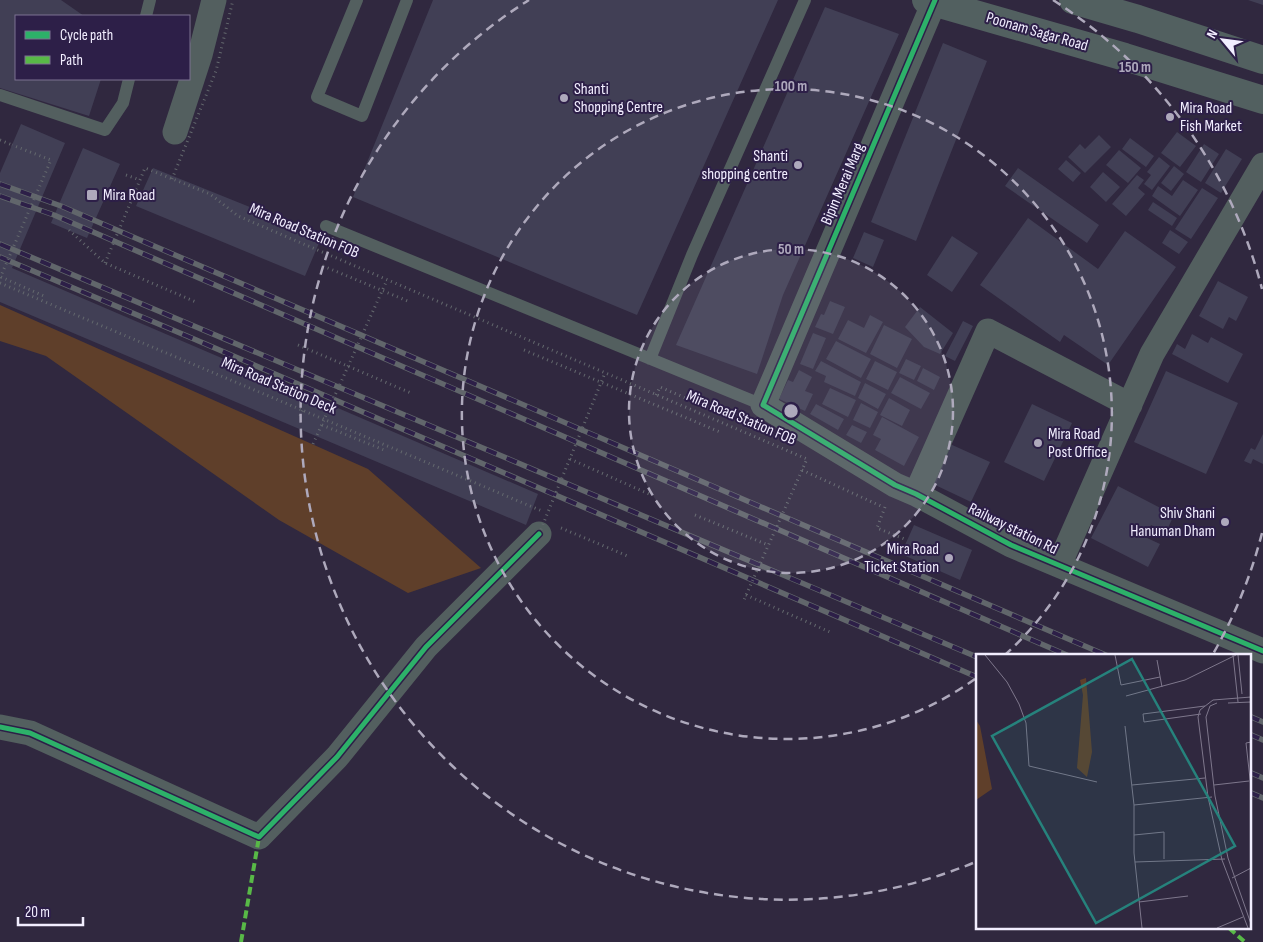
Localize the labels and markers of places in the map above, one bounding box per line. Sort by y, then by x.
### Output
place label: Shanti Shopping Centre [574,80,663,117]
marker: Shanti Shopping Centre [558,92,570,104]
place label: Mira Road Fish Market [1180,99,1242,136]
marker: Mira Road Fish Market [1164,111,1176,123]
place label: Shanti shopping centre [701,147,788,184]
marker: Shanti shopping centre [792,159,804,171]
place label: Mira Road [103,186,155,205]
marker: Mira Road [85,188,99,202]
centre of rings [782,402,800,420]
place label: Mira Road Post Office [1048,425,1107,462]
marker: Mira Road Post Office [1032,437,1044,449]
place label: Shiv Shani Hanuman Dham [1130,504,1215,541]
marker: Shiv Shani Hanuman Dham [1219,516,1231,528]
place label: Mira Road Ticket Station [864,540,939,577]
marker: Mira Road Ticket Station [943,552,955,564]

